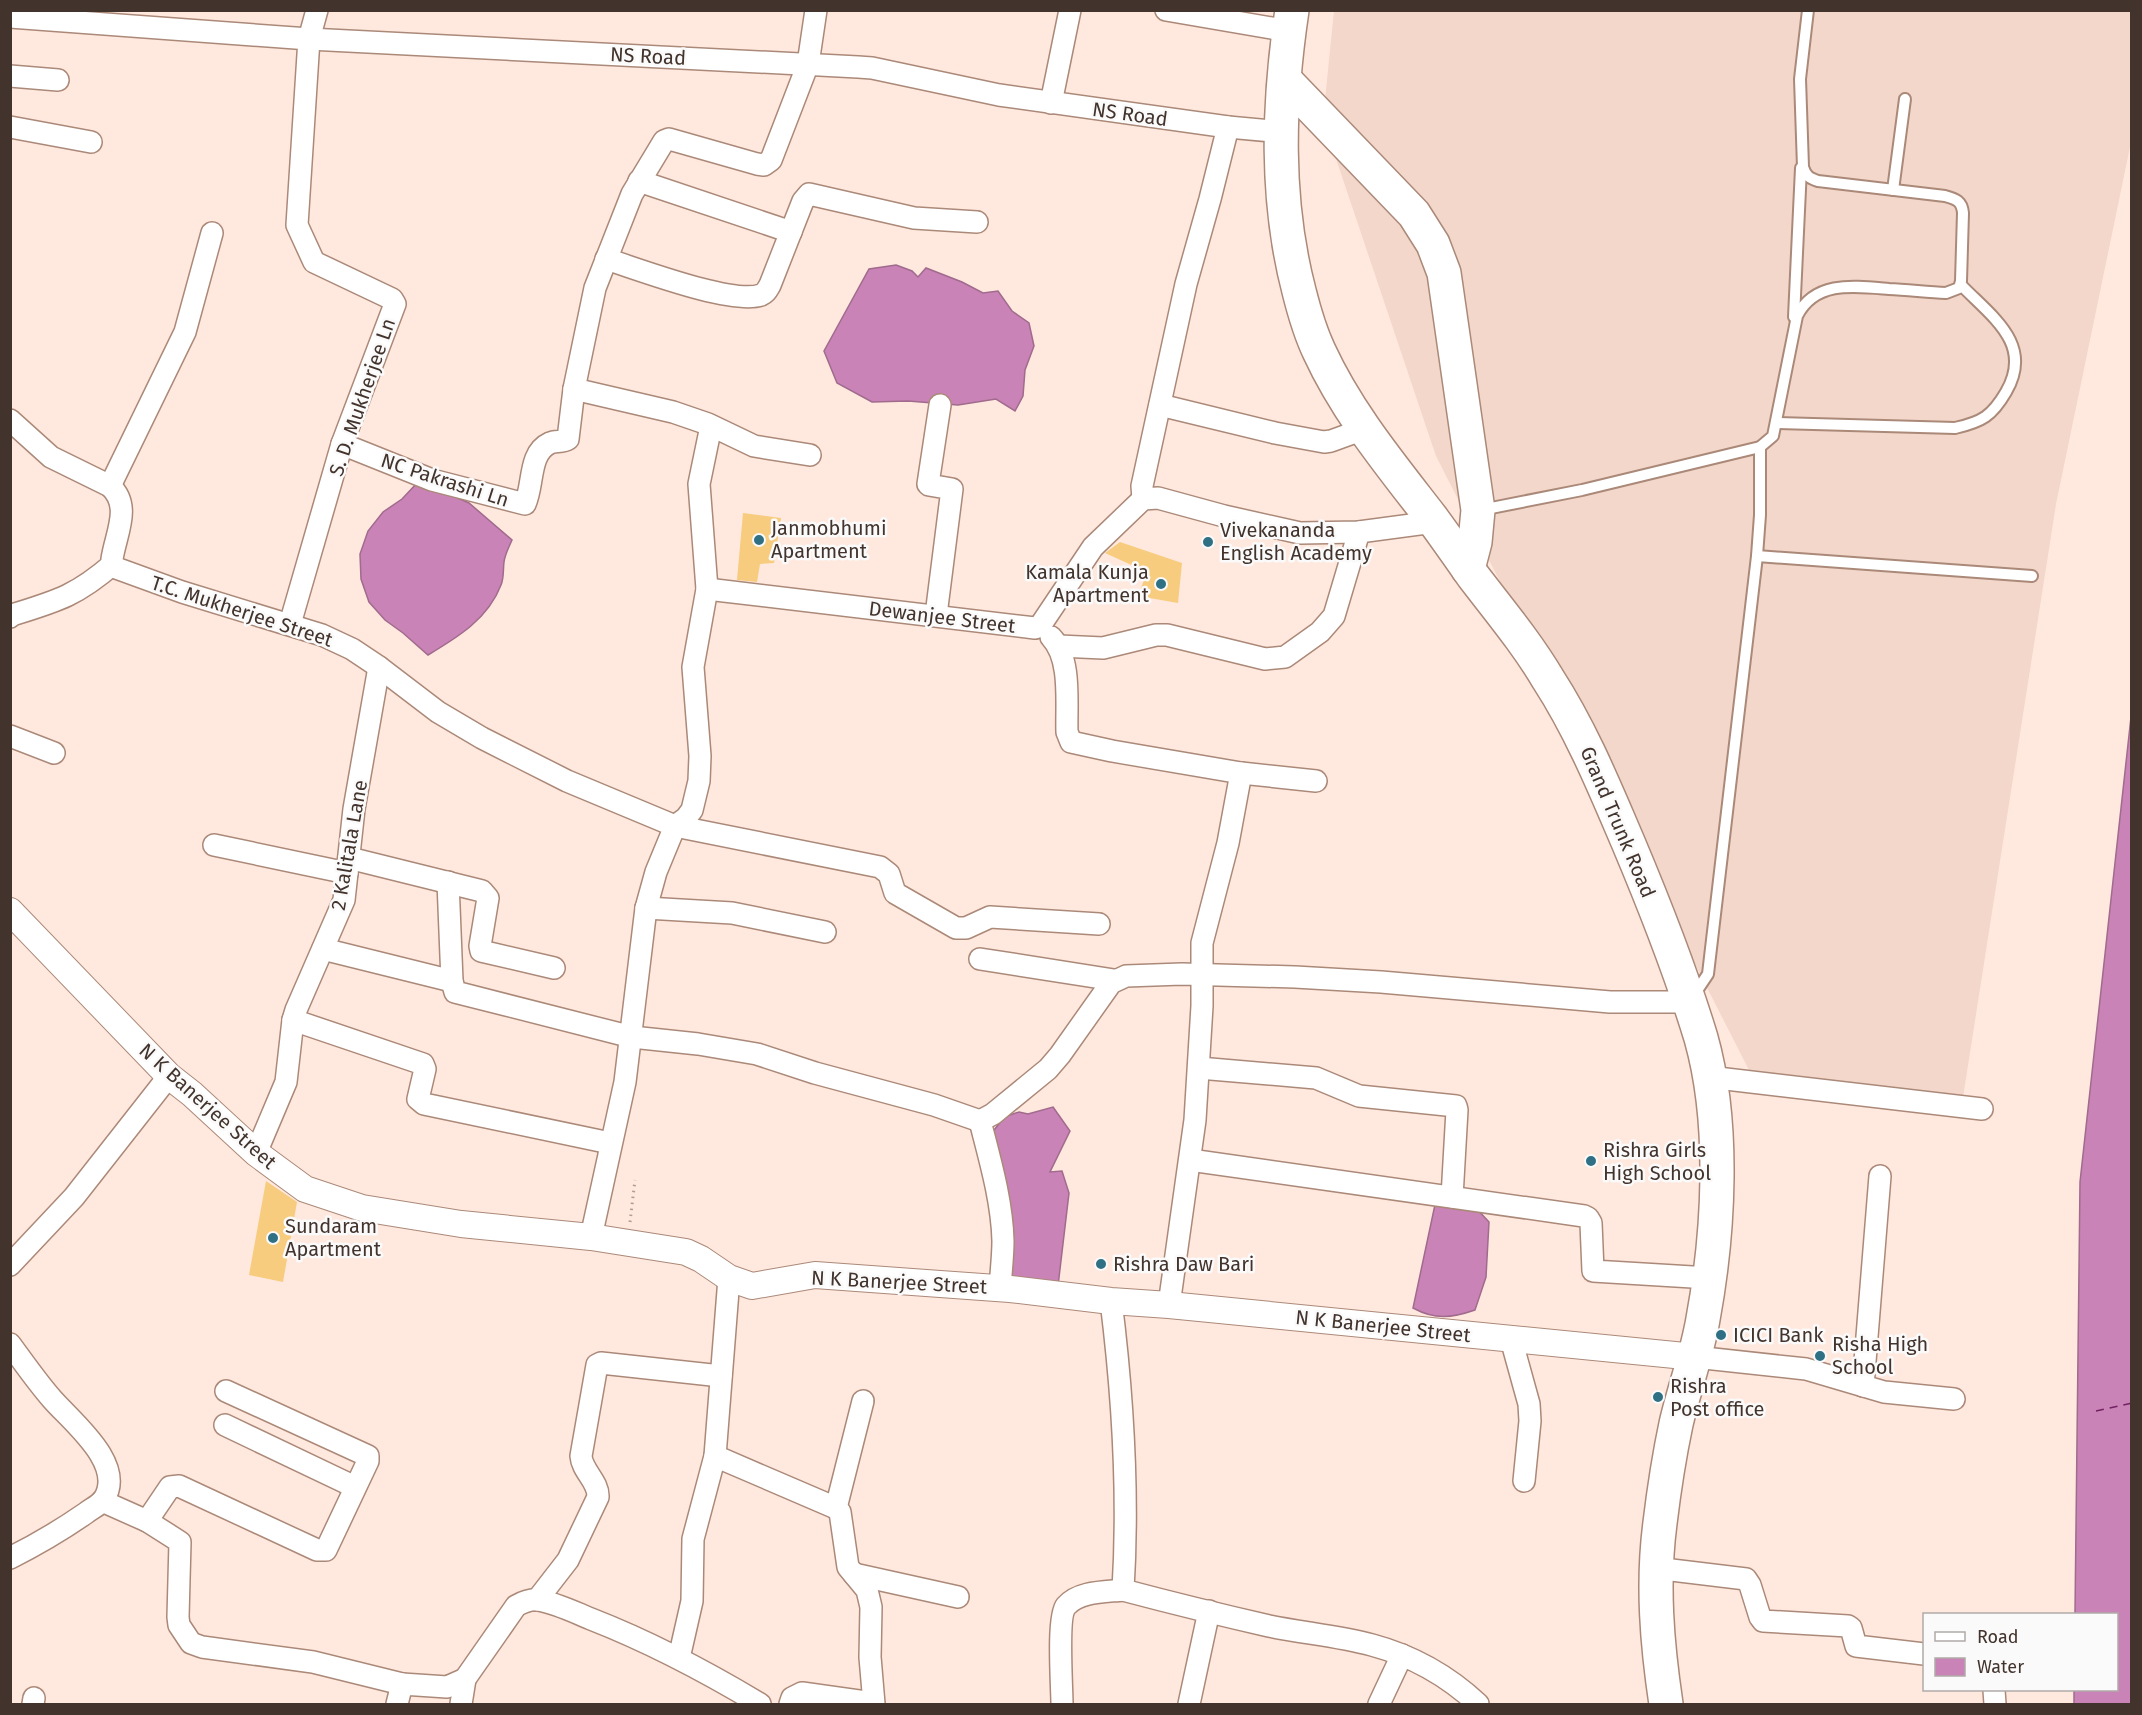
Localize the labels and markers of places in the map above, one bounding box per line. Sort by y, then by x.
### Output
place label: Janmobhumi Apartment [771,516,887,563]
place label: Vivekananda English Academy [1220,518,1372,565]
marker: Janmobhumi Apartment [752,533,766,547]
marker: Vivekananda English Academy [1201,535,1215,549]
place label: Kamala Kunja Apartment [1025,560,1150,607]
marker: Kamala Kunja Apartment [1154,577,1168,591]
place label: Rishra Girls High School [1603,1138,1711,1185]
marker: Rishra Girls High School [1584,1154,1598,1168]
place label: Sundaram Apartment [285,1214,382,1261]
marker: Sundaram Apartment [266,1231,280,1245]
place label: Rishra Daw Bari [1113,1252,1255,1276]
marker: Rishra Daw Bari [1094,1257,1108,1271]
place label: ICICI Bank [1733,1323,1824,1347]
marker: ICICI Bank [1714,1328,1728,1342]
place label: Risha High School [1832,1332,1928,1379]
marker: Risha High School [1813,1349,1827,1363]
place label: Rishra Post office [1670,1374,1765,1421]
marker: Rishra Post office [1651,1390,1665,1404]

